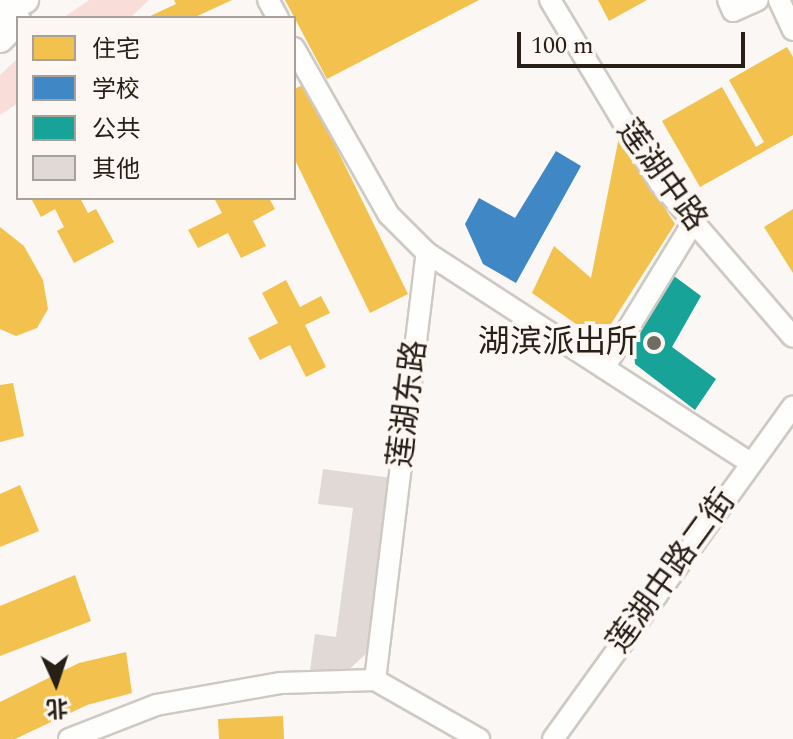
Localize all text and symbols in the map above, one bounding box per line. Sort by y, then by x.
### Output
legend [16,16,296,200]
scale bar [521,16,749,66]
text: 100 m [531,28,594,64]
text: 住宅 [92,32,140,68]
text: 学校 [92,72,140,108]
text: 公共 [92,112,140,148]
street label: 莲湖中路 [608,113,714,239]
text: 其他 [92,152,140,188]
place label: 湖滨派出所 [478,324,638,362]
marker: 湖滨派出所 [645,334,663,352]
street label: 莲湖东路 [382,338,436,470]
street label: 莲湖中路二街 [600,483,744,661]
north arrow [16,643,96,723]
text: 北 [45,690,69,725]

